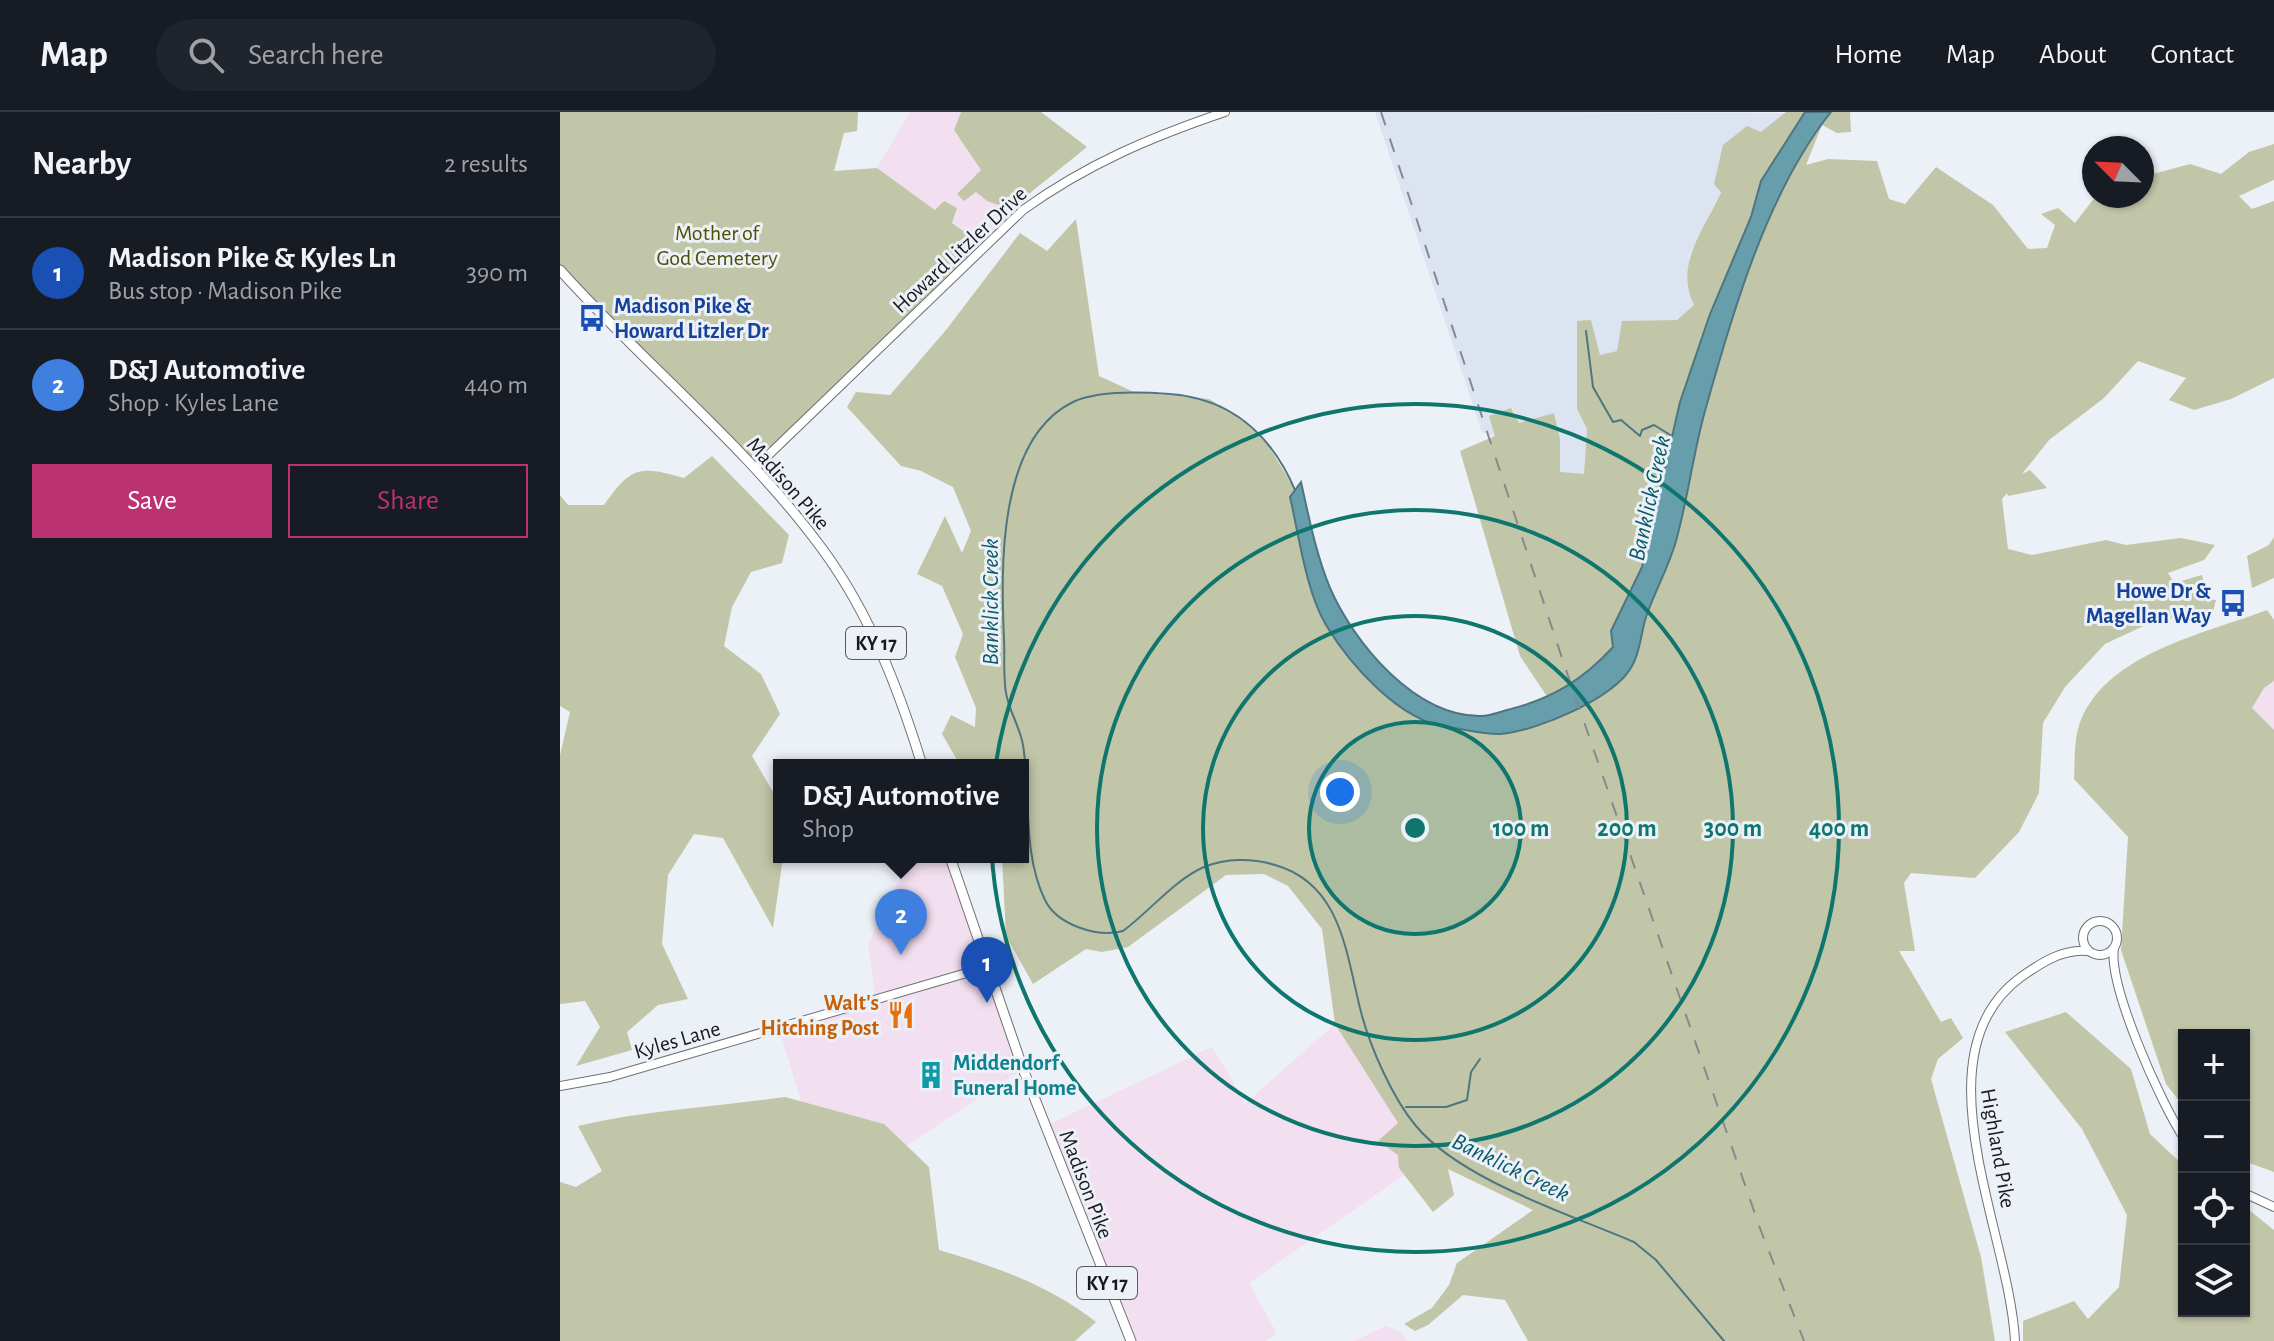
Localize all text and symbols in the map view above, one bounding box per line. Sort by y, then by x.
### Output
search box [156,19,716,91]
icon: search [184,33,228,77]
text: Map [40,36,108,74]
text: Search here [248,40,384,70]
text: Home [1835,41,1902,69]
text: Map [1946,41,1995,69]
text: About [2039,41,2107,69]
text: Contact [2151,41,2234,69]
north arrow [2082,136,2154,208]
text: Nearby [32,147,131,181]
text: 2 results [444,151,528,177]
street label: Howard Litzler Drive [888,182,1031,317]
park label: Mother of God Cemetery [656,222,778,269]
text: Madison Pike & Kyles Ln [108,243,397,273]
text: 1 [53,260,63,286]
text: 390 m [466,260,528,286]
text: Bus stop · Madison Pike [108,278,342,304]
place label: Madison Pike & Howard Litzler Dr [614,295,769,342]
bus stop icon: Madison Pike & Howard Litzler Dr [577,303,607,333]
text: D&J Automotive [108,355,305,385]
text: 2 [52,372,64,398]
text: 440 m [464,372,528,398]
text: Shop · Kyles Lane [108,390,279,416]
street label: Madison Pike [742,433,834,534]
water label: Banklick Creek [1625,433,1675,563]
button: Save [32,464,272,538]
button: Share [288,464,528,538]
water label: Banklick Creek [979,538,1003,666]
place label: Howe Dr & Magellan Way [2086,580,2211,628]
bus stop icon: Howe Dr & Magellan Way [2218,588,2248,618]
road number: KY 17 [846,627,906,659]
popup [773,759,1029,863]
your location [1320,772,1360,812]
text: D&J Automotive [802,781,1000,811]
centre of rings [1401,814,1429,842]
text: Shop [802,816,854,842]
text: 100 m [1493,817,1549,841]
text: 200 m [1597,817,1657,841]
text: 300 m [1704,817,1762,841]
text: 400 m [1809,817,1869,841]
pin: 2 [875,889,927,955]
pin: 1 [961,937,1013,1003]
place label: Walt's Hitching Post [761,992,880,1039]
restaurant icon: Walt's Hitching Post [886,1000,916,1030]
street label: Kyles Lane [632,1017,723,1063]
map controls [2178,1029,2250,1317]
button: + [2178,1029,2250,1101]
place label: Middendorf Funeral Home [953,1052,1077,1099]
building icon: Middendorf Funeral Home [916,1060,946,1090]
street label: Highland Pike [1977,1087,2019,1210]
button: − [2178,1101,2250,1173]
street label: Madison Pike [1055,1127,1117,1242]
water label: Banklick Creek [1448,1129,1573,1207]
button: locate [2178,1173,2250,1245]
button: layers [2178,1245,2250,1317]
road number: KY 17 [1077,1267,1137,1299]

